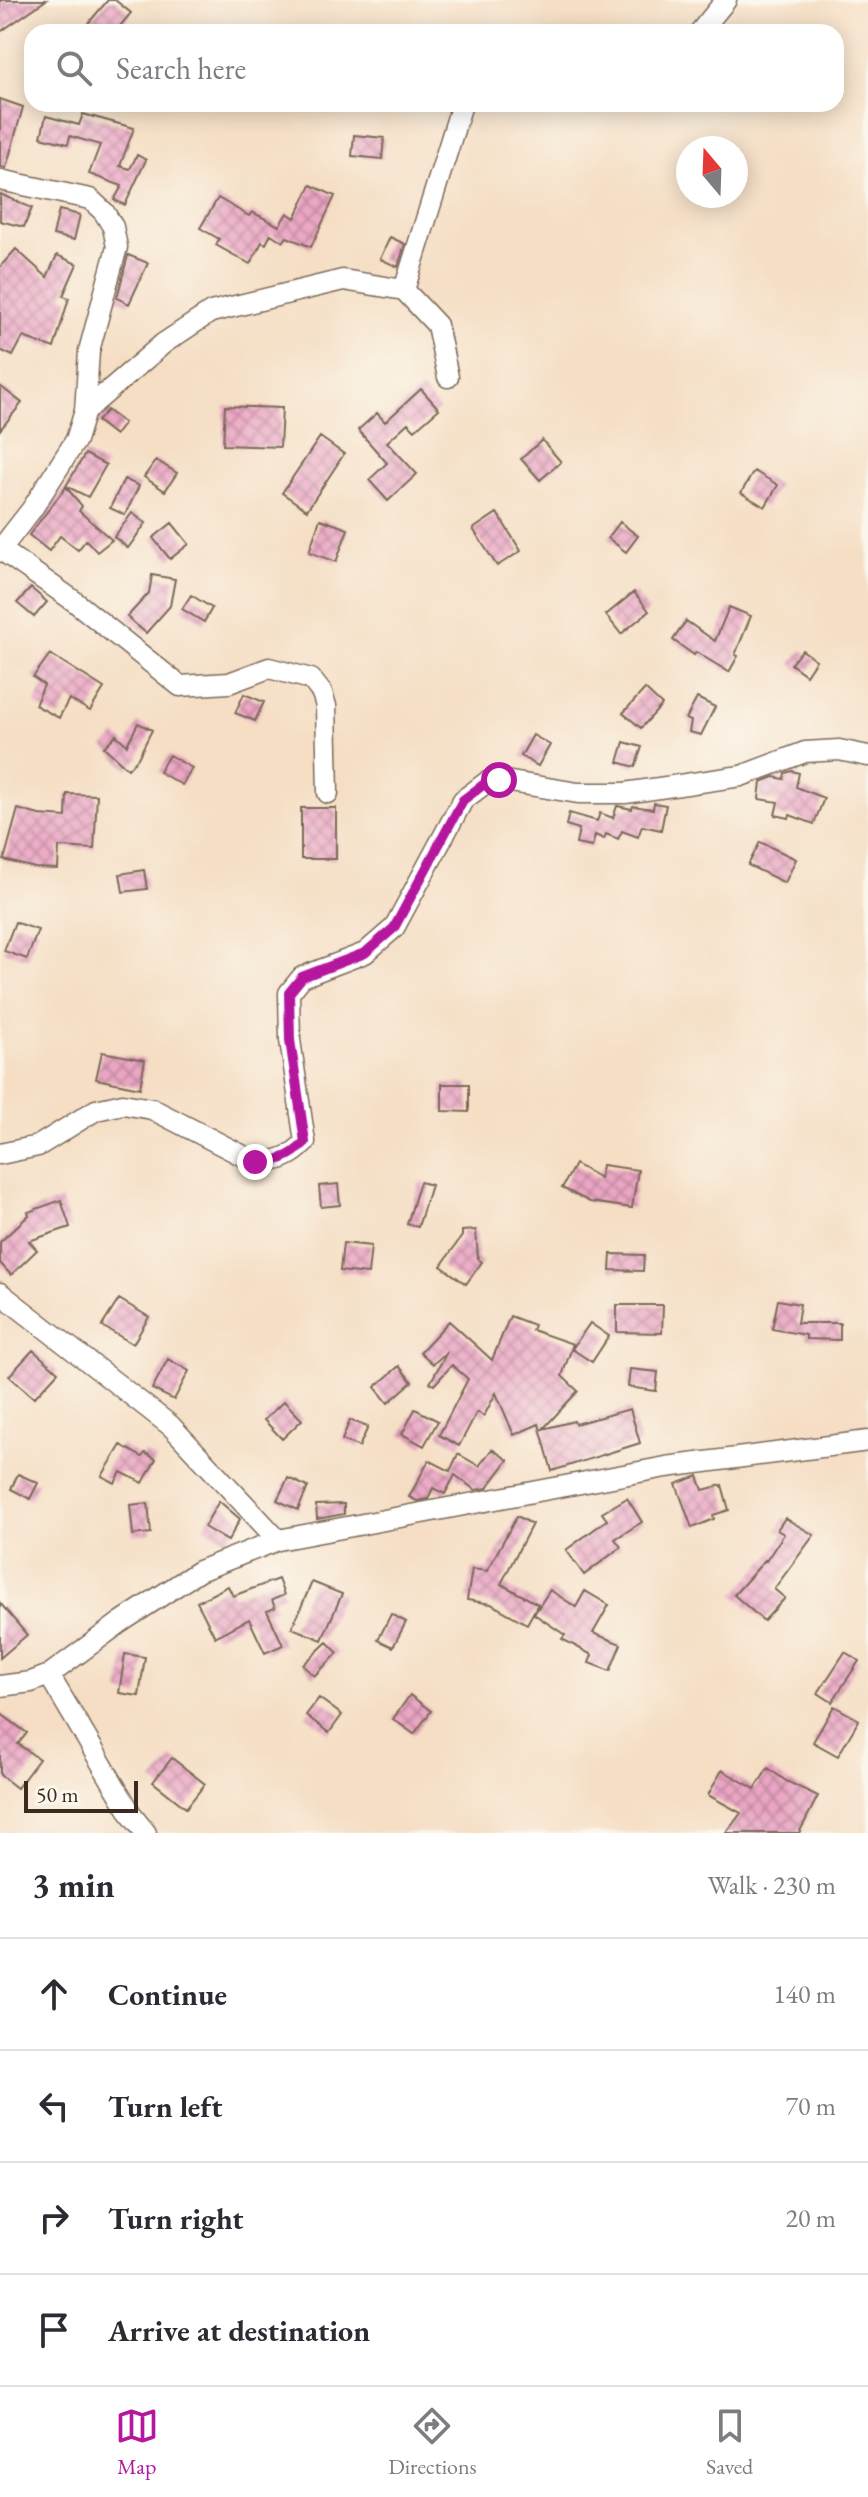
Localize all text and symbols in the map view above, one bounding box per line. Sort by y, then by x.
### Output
search box [24,24,844,112]
icon: search [52,46,96,90]
text: Search here [116,49,246,88]
north arrow [676,136,748,208]
route start [481,762,517,798]
route end [237,1144,273,1180]
scale bar [24,1777,138,1813]
text: 50 m [36,1780,79,1809]
text: 3 min [32,1863,115,1907]
text: Walk · 230 m [708,1868,836,1902]
icon: ahead [32,1972,76,2016]
text: Continue [108,1975,227,2014]
text: 140 m [773,1977,836,2011]
icon: left [32,2084,76,2128]
text: Turn left [108,2087,222,2126]
text: 70 m [786,2089,836,2123]
icon: right [32,2196,76,2240]
text: Turn right [108,2199,244,2238]
text: 20 m [786,2201,836,2235]
icon: arrive [32,2308,76,2352]
text: Arrive at destination [108,2311,370,2350]
tab: Map [115,2404,159,2481]
tab: Directions [388,2404,477,2481]
tab: Saved [706,2404,753,2481]

